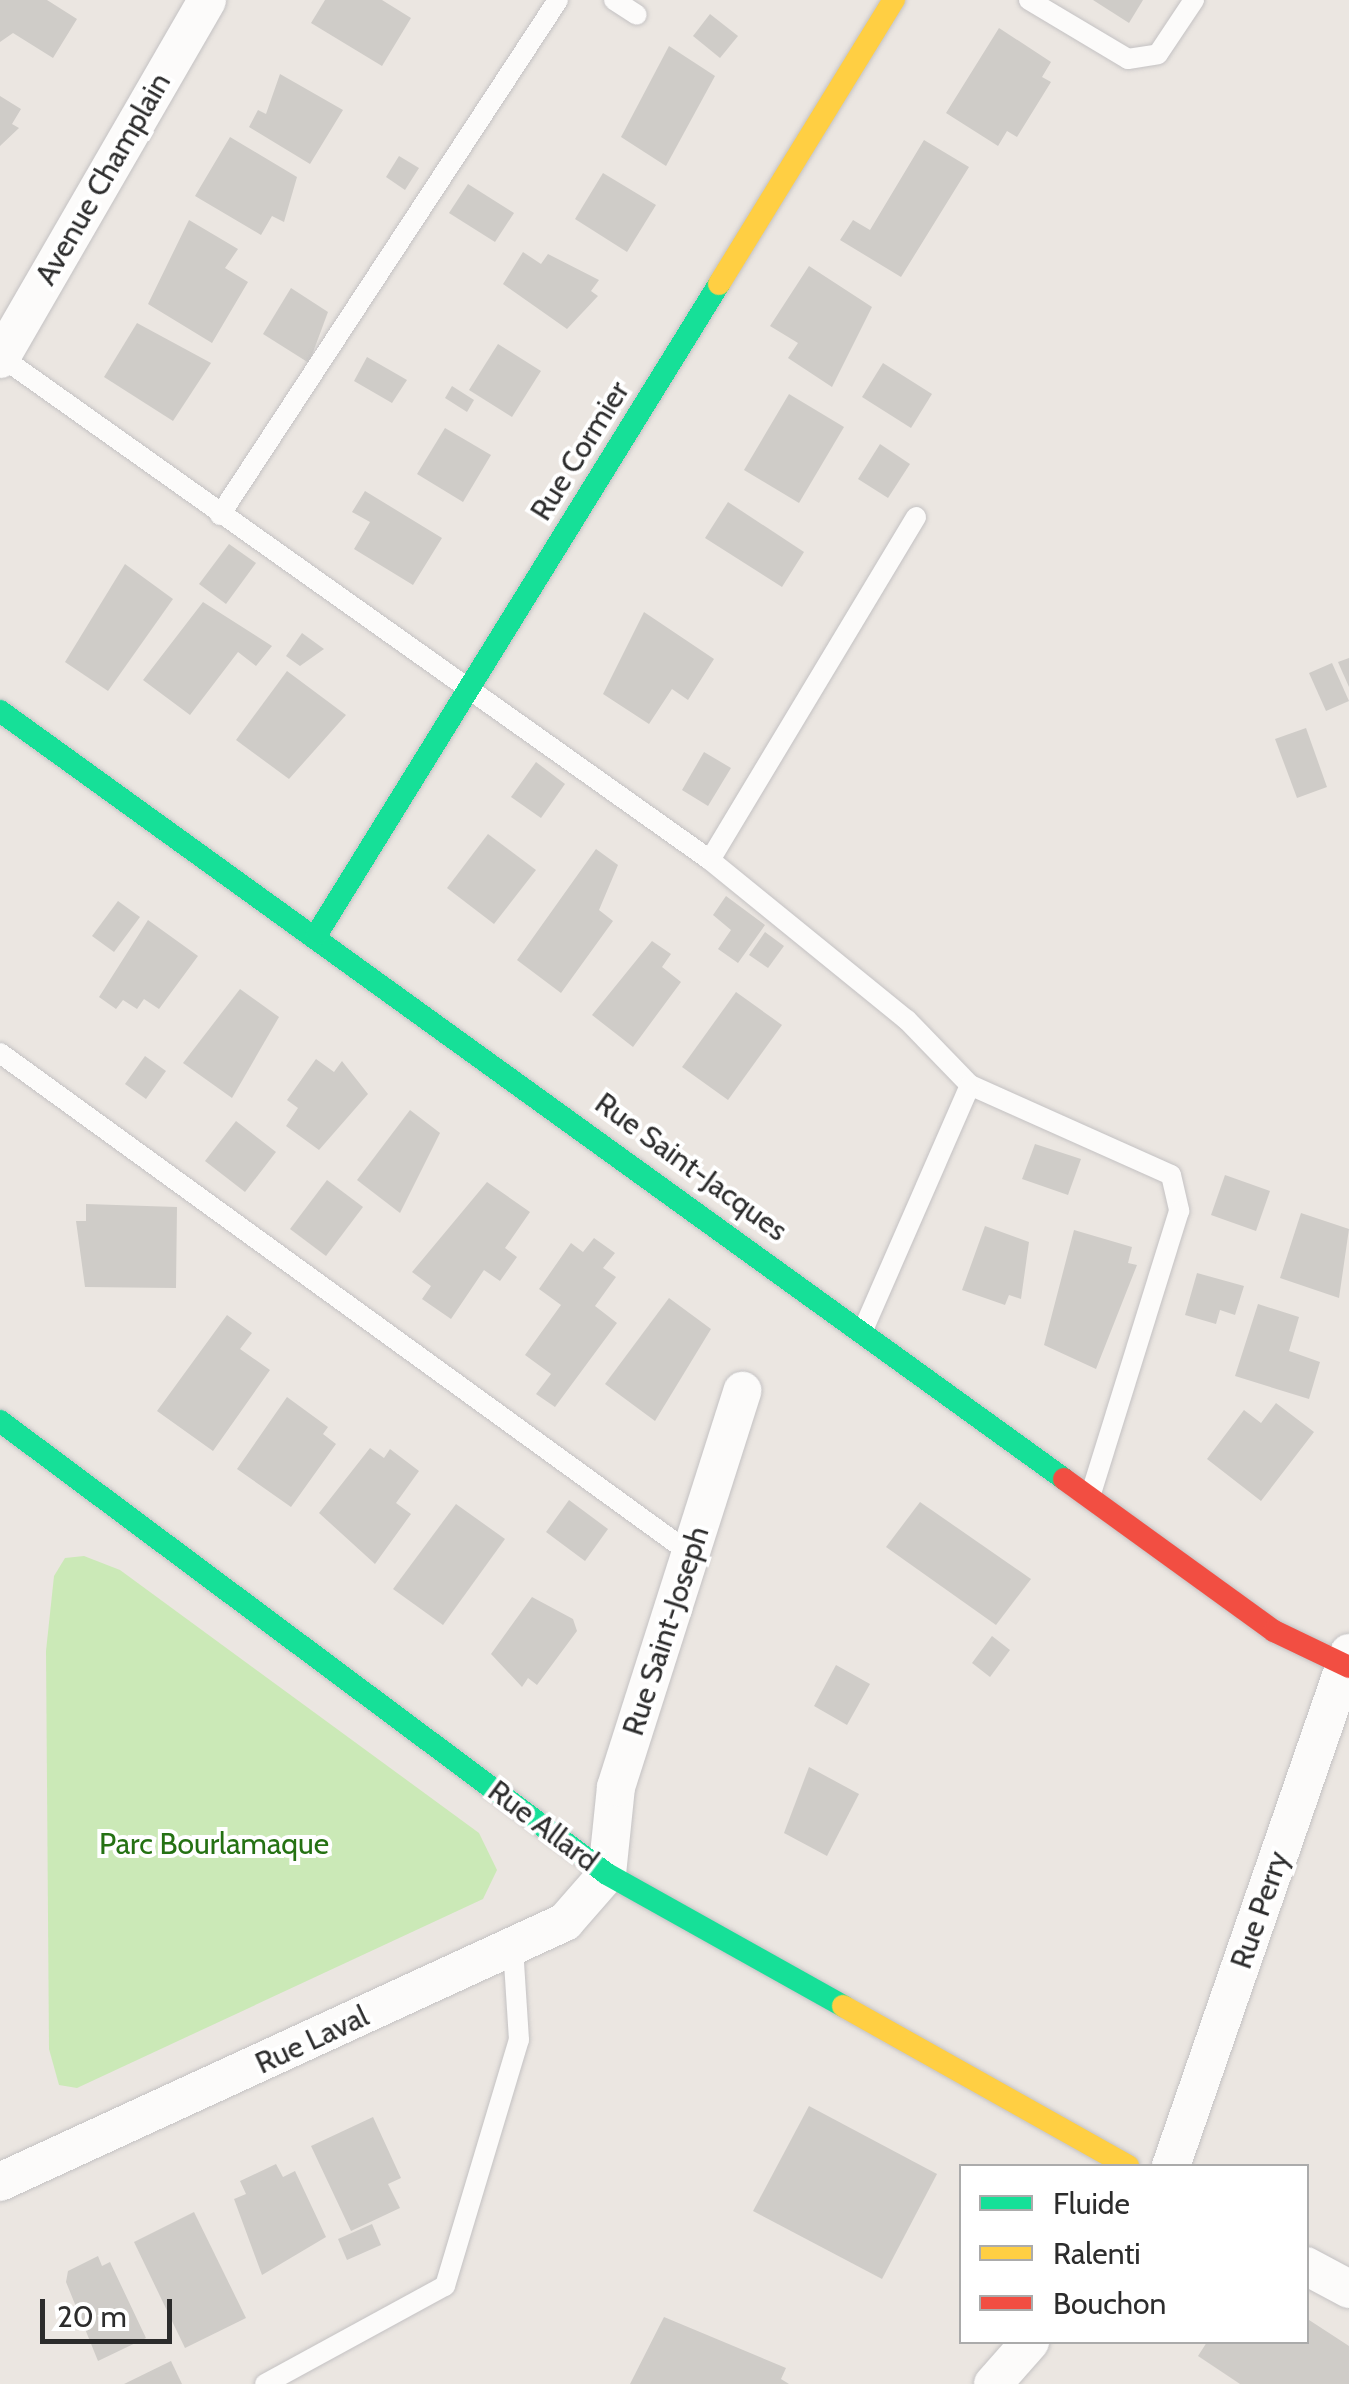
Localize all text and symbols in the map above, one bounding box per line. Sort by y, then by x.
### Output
street label: Avenue Champlain [28,67,178,291]
street label: Rue Cormier [523,375,637,527]
street label: Rue Saint-Jacques [588,1085,794,1249]
street label: Rue Saint-Joseph [615,1522,717,1740]
street label: Rue Allard [481,1773,605,1879]
park label: Parc Bourlamaque [99,1826,329,1862]
street label: Rue Perry [1223,1847,1297,1973]
street label: Rue Laval [250,1998,374,2082]
legend [959,2164,1309,2344]
text: Fluide [1053,2185,1130,2222]
text: Ralenti [1053,2235,1141,2272]
scale bar [45,2279,178,2341]
text: Bouchon [1053,2285,1166,2322]
text: 20 m [57,2298,127,2335]

